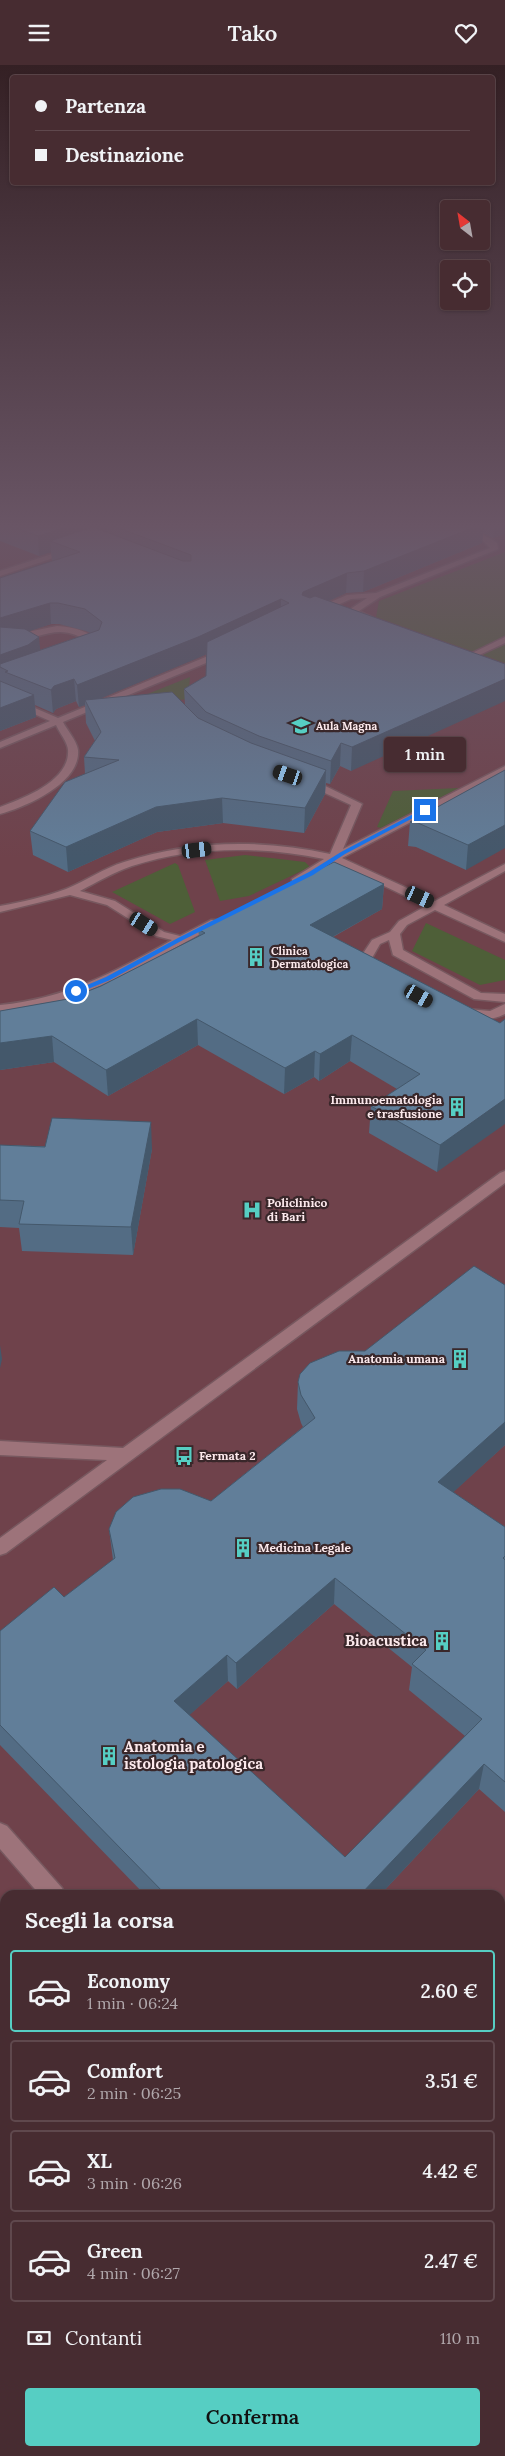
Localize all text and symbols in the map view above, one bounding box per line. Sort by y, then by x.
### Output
icon: menu [25,19,53,47]
text: Tako [228,19,277,47]
icon: heart [452,19,480,47]
text: Partenza [65,94,146,118]
text: Destinazione [65,143,184,167]
north arrow [440,200,490,250]
map controls [440,200,490,310]
button: locate [440,260,490,310]
school or university icon: Aula Magna [290,715,312,737]
place label: Aula Magna [316,719,378,733]
callout: 1 min [384,737,466,773]
text: 1 min [405,744,445,764]
car [271,763,304,787]
route end [414,799,436,821]
car [181,841,212,859]
car [403,884,436,910]
car [127,910,160,938]
place label: Clinica Dermatologica [271,944,348,971]
building icon: Clinica Dermatologica [245,946,267,968]
route start [65,980,87,1002]
car [402,982,435,1010]
place label: Immunoematologia e trasfusione [331,1092,443,1121]
building icon: Immunoematologia e trasfusione [446,1096,468,1118]
place label: Policlinico di Bari [267,1195,328,1224]
hospital icon: Policlinico di Bari [241,1199,263,1221]
building icon: Anatomia umana [449,1348,471,1370]
place label: Anatomia umana [348,1351,446,1366]
bus stop icon: Fermata 2 [173,1445,195,1467]
place label: Fermata 2 [199,1448,256,1463]
building icon: Medicina Legale [232,1537,254,1559]
place label: Medicina Legale [258,1540,352,1555]
building icon: Bioacustica [431,1630,453,1652]
place label: Bioacustica [345,1631,427,1650]
place label: Anatomia e istologia patologica [124,1737,263,1773]
building icon: Anatomia e istologia patologica [98,1745,120,1767]
text: Scegli la corsa [25,1906,174,1934]
icon: car [27,1969,72,2014]
text: Economy [87,1969,170,1993]
text: 2.60 € [420,1979,478,2003]
text: 1 min · 06:24 [87,1993,178,2013]
icon: car [27,2059,72,2104]
text: Comfort [87,2059,163,2083]
text: 3.51 € [425,2069,478,2093]
text: 2 min · 06:25 [87,2083,181,2103]
icon: car [27,2149,72,2194]
text: XL [87,2149,112,2173]
text: 4.42 € [423,2159,478,2183]
text: 3 min · 06:26 [87,2173,182,2193]
icon: car [27,2239,72,2284]
text: Green [87,2239,143,2263]
text: 2.47 € [424,2249,478,2273]
text: 4 min · 06:27 [87,2263,180,2283]
icon: cash [25,2324,53,2352]
text: Contanti [65,2326,142,2350]
text: 110 m [440,2328,480,2348]
button: Conferma [25,2388,480,2446]

